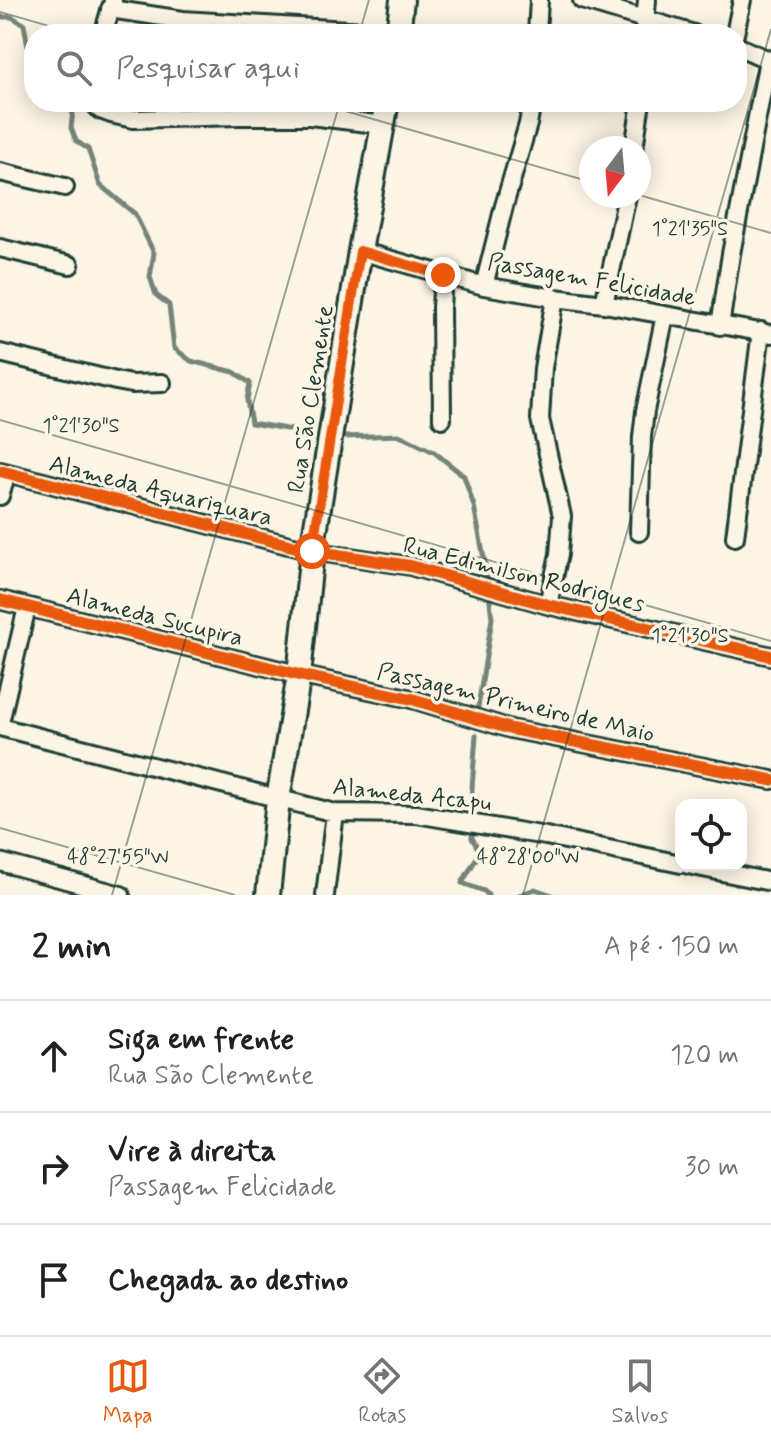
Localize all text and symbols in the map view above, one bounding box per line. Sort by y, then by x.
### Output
search box [24,24,747,112]
icon: search [52,46,96,90]
text: Pesquisar aqui [116,49,300,88]
north arrow [579,136,651,208]
text: 1°21'35"S [652,216,728,243]
street label: Passagem Felicidade [485,247,698,314]
route end [425,257,461,293]
street label: Rua São Clemente [281,303,342,496]
text: 1°21'30"S [42,413,120,440]
street label: Alameda Aquariquara [46,449,275,534]
street label: Rua Edimilson Rodrigues [399,530,648,622]
route start [294,533,330,569]
street label: Alameda Sucupira [63,581,246,654]
text: 1°21'30"S [651,623,729,650]
street label: Passagem Primeiro de Maio [374,656,657,750]
street label: Alameda Acapu [331,772,493,819]
map controls [675,799,747,871]
button: locate [675,799,747,871]
text: 48°27'55"W [67,844,169,871]
text: 48°28'00"W [477,844,579,871]
text: 2 min [32,925,112,970]
text: A pé · 150 m [604,930,739,964]
text: Siga em frente [108,1020,294,1059]
icon: ahead [32,1034,76,1078]
text: 120 m [670,1039,739,1073]
text: Rua São Clemente [108,1059,314,1093]
text: Vire à direita [108,1132,276,1171]
icon: right [32,1146,76,1190]
text: 30 m [685,1151,739,1185]
text: Passagem Felicidade [108,1171,336,1205]
icon: arrive [32,1258,76,1302]
text: Chegada ao destino [108,1261,348,1300]
tab: Mapa [103,1354,153,1430]
tab: Rotas [358,1354,406,1430]
tab: Salvos [612,1354,668,1430]

